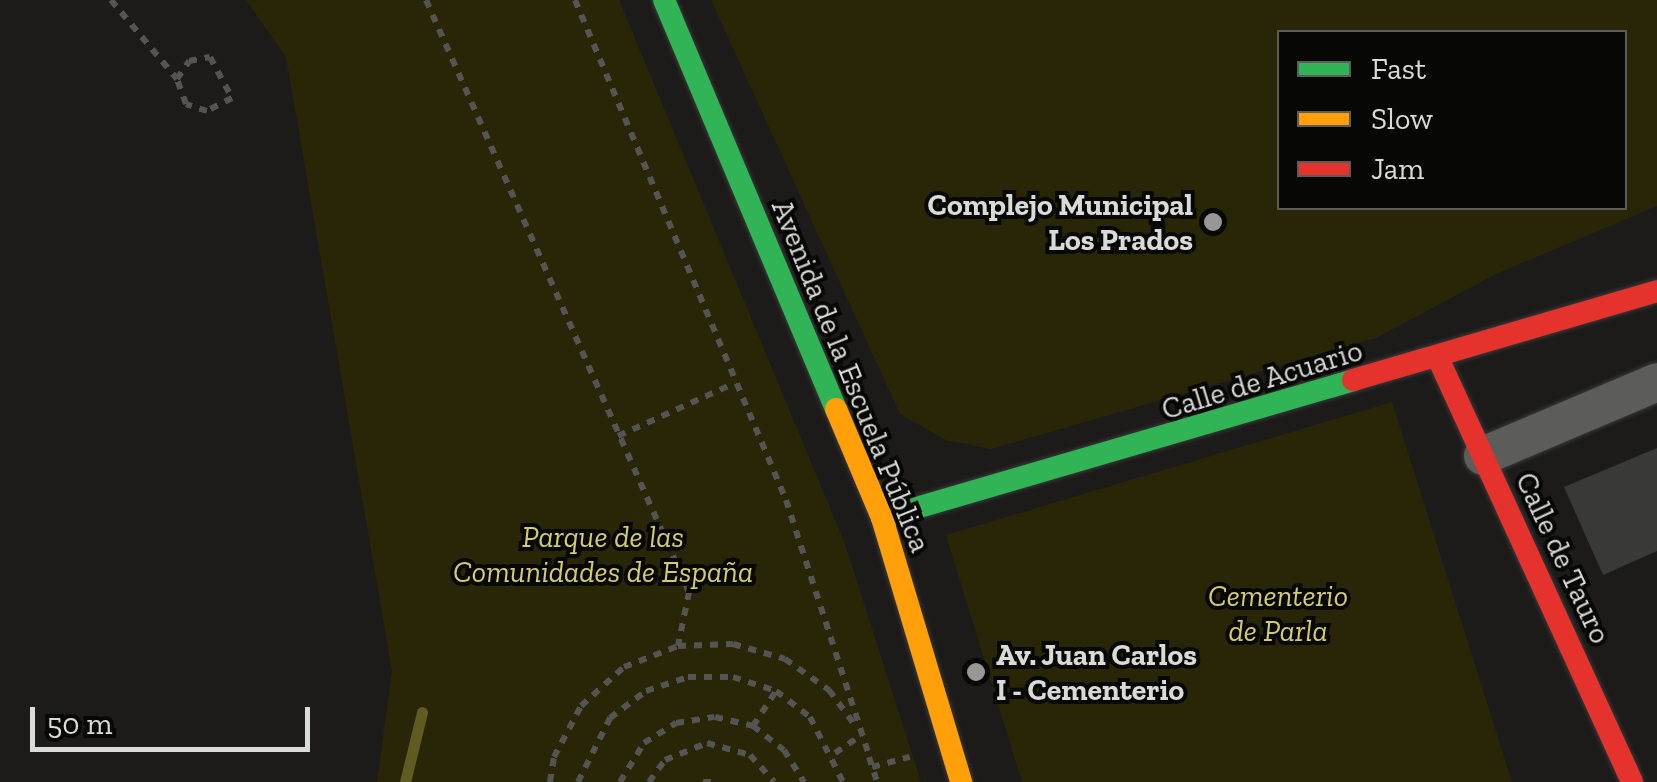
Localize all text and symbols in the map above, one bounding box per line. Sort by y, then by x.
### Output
legend [1277,30,1627,210]
text: Fast [1371,51,1426,87]
text: Slow [1371,101,1433,137]
text: Jam [1371,151,1424,187]
place label: Complejo Municipal Los Prados [928,187,1193,258]
street label: Avenida de la Escuela Pública [764,195,938,557]
marker: Complejo Municipal Los Prados [1202,211,1224,233]
street label: Calle de Acuario [1157,332,1367,428]
street label: Calle de Tauro [1508,466,1618,650]
park label: Parque de las Comunidades de España [453,519,753,590]
park label: Cementerio de Parla [1208,578,1348,648]
place label: Av. Juan Carlos I - Cementerio [996,637,1197,708]
marker: Av. Juan Carlos I - Cementerio [965,661,987,683]
scale bar [35,687,315,749]
text: 50 m [47,706,112,742]

